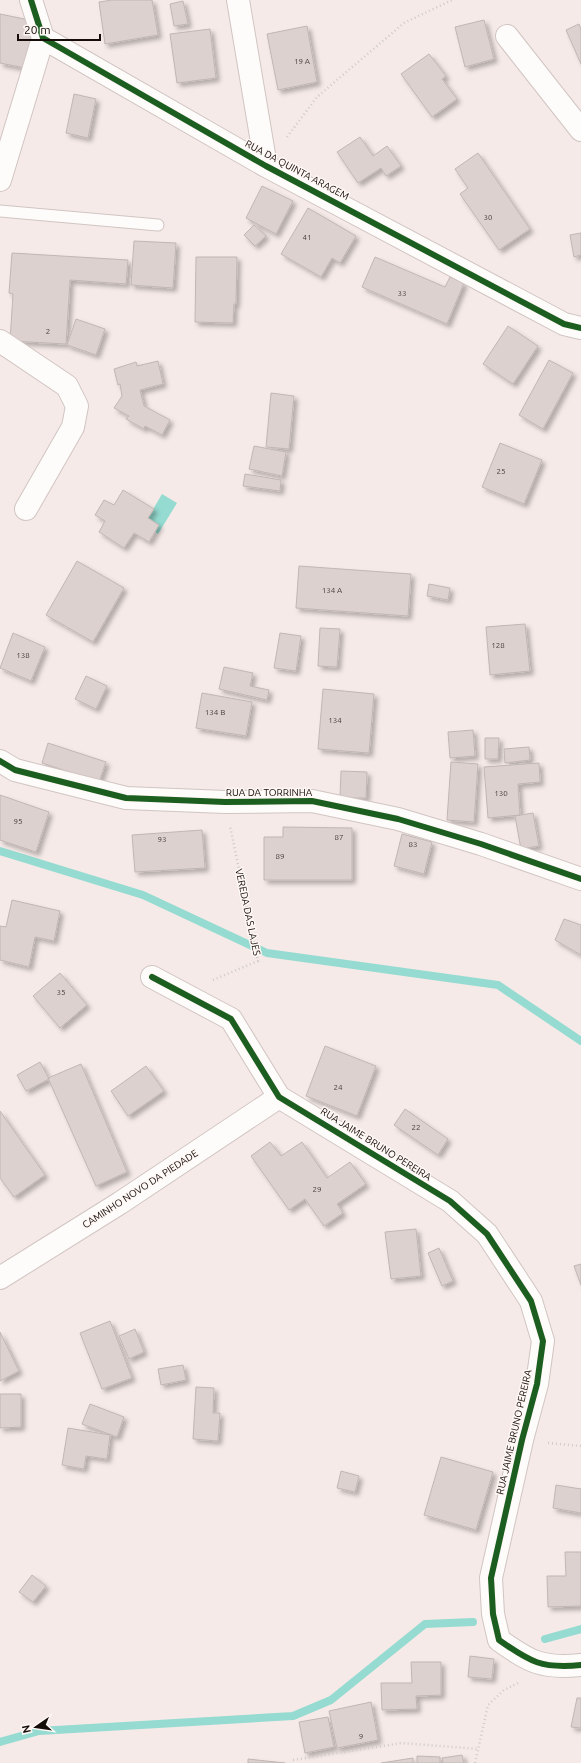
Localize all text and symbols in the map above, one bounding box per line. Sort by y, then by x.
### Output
scale bar [18,16,100,42]
text: 20 m [24,23,51,36]
house number: 19 A [294,57,311,66]
street label: RUA DA QUINTA ARAGEM [243,138,351,202]
house number: 30 [483,213,493,222]
house number: 41 [302,233,312,242]
house number: 33 [397,289,407,298]
house number: 2 [46,327,50,336]
house number: 25 [496,467,506,476]
house number: 134 A [322,586,343,595]
house number: 128 [491,641,505,650]
house number: 138 [16,651,30,660]
house number: 134 B [205,708,225,717]
house number: 134 [328,716,342,725]
street label: RUA DA TORRINHA [226,787,313,798]
house number: 130 [494,789,508,798]
house number: 95 [13,817,23,826]
house number: 87 [334,833,344,842]
house number: 93 [157,835,167,844]
house number: 83 [408,840,418,849]
house number: 89 [275,852,285,861]
street label: VEREDA DAS LAJES [233,868,263,956]
house number: 35 [56,988,66,997]
house number: 24 [333,1083,343,1092]
street label: RUA JAIME BRUNO PEREIRA [319,1105,434,1183]
house number: 22 [411,1123,421,1132]
street label: CAMINHO NOVO DA PIEDADE [80,1147,200,1230]
house number: 29 [312,1185,322,1194]
street label: RUA JAIME BRUNO PEREIRA [494,1368,534,1496]
north arrow [16,1707,56,1747]
text: N [19,1724,33,1735]
house number: 9 [359,1732,363,1741]

